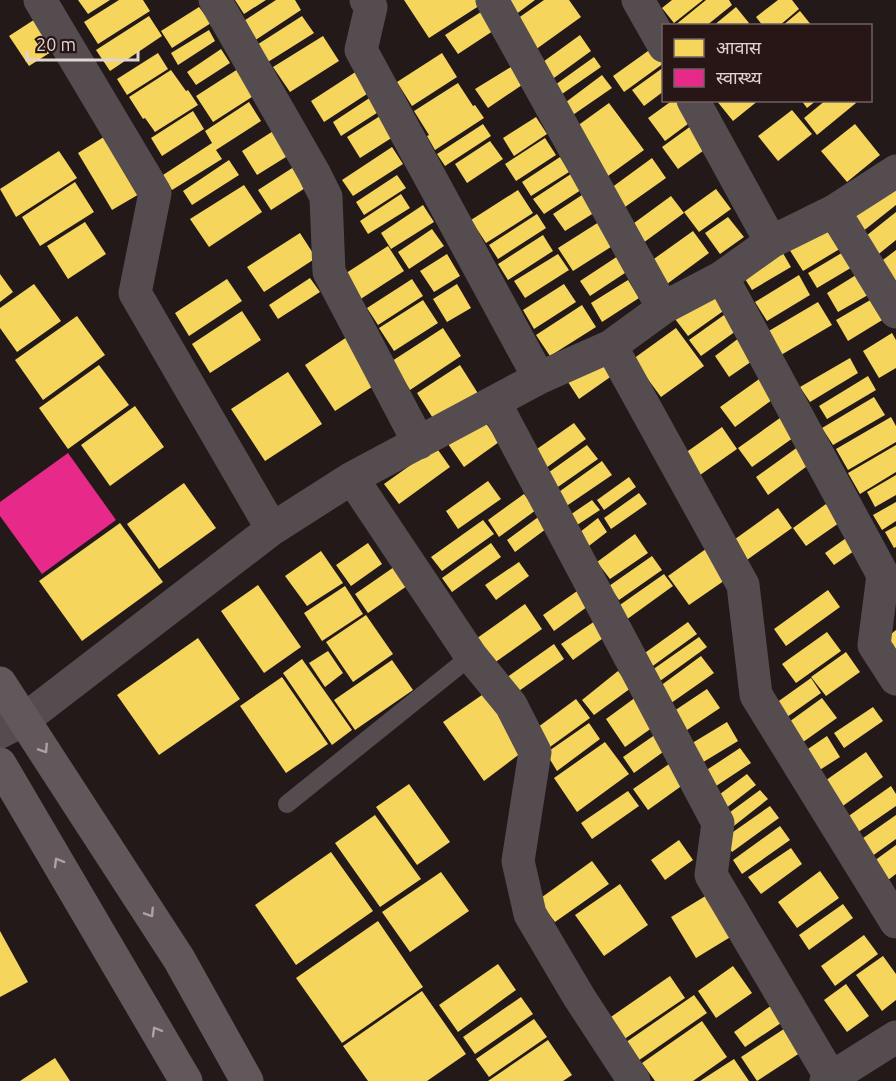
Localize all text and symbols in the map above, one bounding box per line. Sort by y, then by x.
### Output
scale bar [27,24,138,62]
legend [662,24,872,102]
text: 20 m [36,34,76,54]
text: आवास [716,37,762,57]
text: स्वास्थ्य [716,67,762,87]
one-way arrow [37,742,48,753]
one-way arrow [53,858,65,868]
one-way arrow [142,907,154,917]
one-way arrow [152,1026,163,1037]

